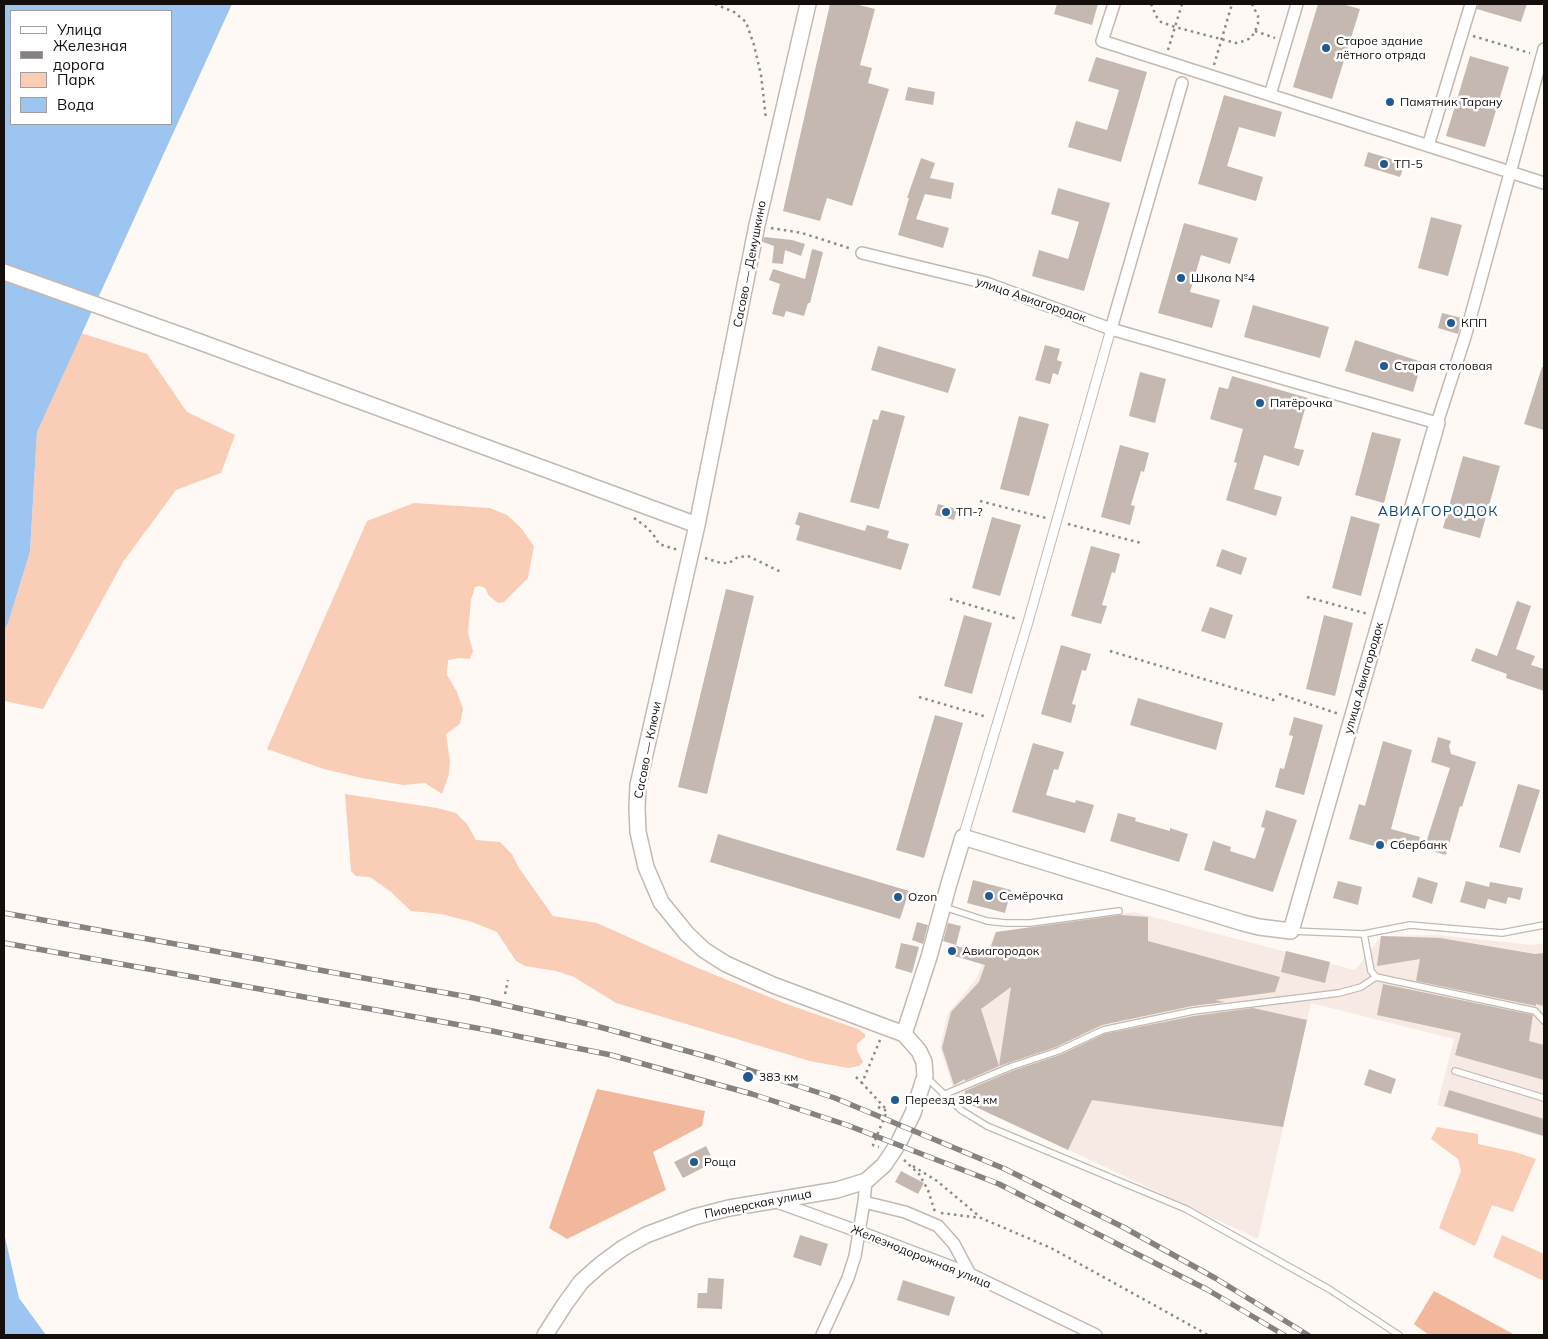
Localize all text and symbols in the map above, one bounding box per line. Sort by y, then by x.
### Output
legend [10,10,172,125]
text: Улица [57,20,102,39]
place label: Старое здание лётного отряда [1336,34,1426,62]
text: Железная дорога [53,36,127,74]
marker: Старое здание лётного отряда [1320,42,1332,54]
text: Парк [57,70,95,89]
text: Вода [57,95,94,114]
place label: Памятник Тарану [1400,95,1502,109]
marker: Памятник Тарану [1384,96,1396,108]
place label: ТП-5 [1394,157,1423,171]
marker: ТП-5 [1378,158,1390,170]
street label: Сасово — Демушкино [731,199,769,329]
place label: Школа №4 [1191,271,1255,285]
marker: Школа №4 [1175,272,1187,284]
street label: улица Авиагородок [974,274,1088,326]
place label: КПП [1461,316,1487,330]
marker: КПП [1445,317,1457,329]
place label: Старая столовая [1394,359,1492,373]
marker: Старая столовая [1378,360,1390,372]
place label: Пятёрочка [1270,396,1333,410]
marker: Пятёрочка [1254,397,1266,409]
district label: АВИАГОРОДОК [1376,504,1500,520]
place label: ТП-? [956,505,983,519]
marker: ТП-? [940,506,952,518]
street label: улица Авиагородок [1341,621,1387,735]
street label: Сасово — Ключи [632,700,664,800]
place label: Сбербанк [1390,838,1447,852]
marker: Сбербанк [1374,839,1386,851]
place label: Семёрочка [999,889,1063,903]
place label: Ozon [908,890,937,904]
marker: Семёрочка [983,890,995,902]
marker: Ozon [892,891,904,903]
place label: Авиагородок [962,944,1039,958]
marker: Авиагородок [946,945,958,957]
marker: 383 км [741,1070,755,1084]
place label: 383 км [759,1070,798,1084]
place label: Переезд 384 км [905,1093,997,1107]
marker: Переезд 384 км [889,1094,901,1106]
place label: Роща [704,1155,736,1169]
marker: Роща [688,1156,700,1168]
street label: Пионерская улица [703,1187,813,1221]
street label: Железнодорожная улица [849,1222,993,1292]

